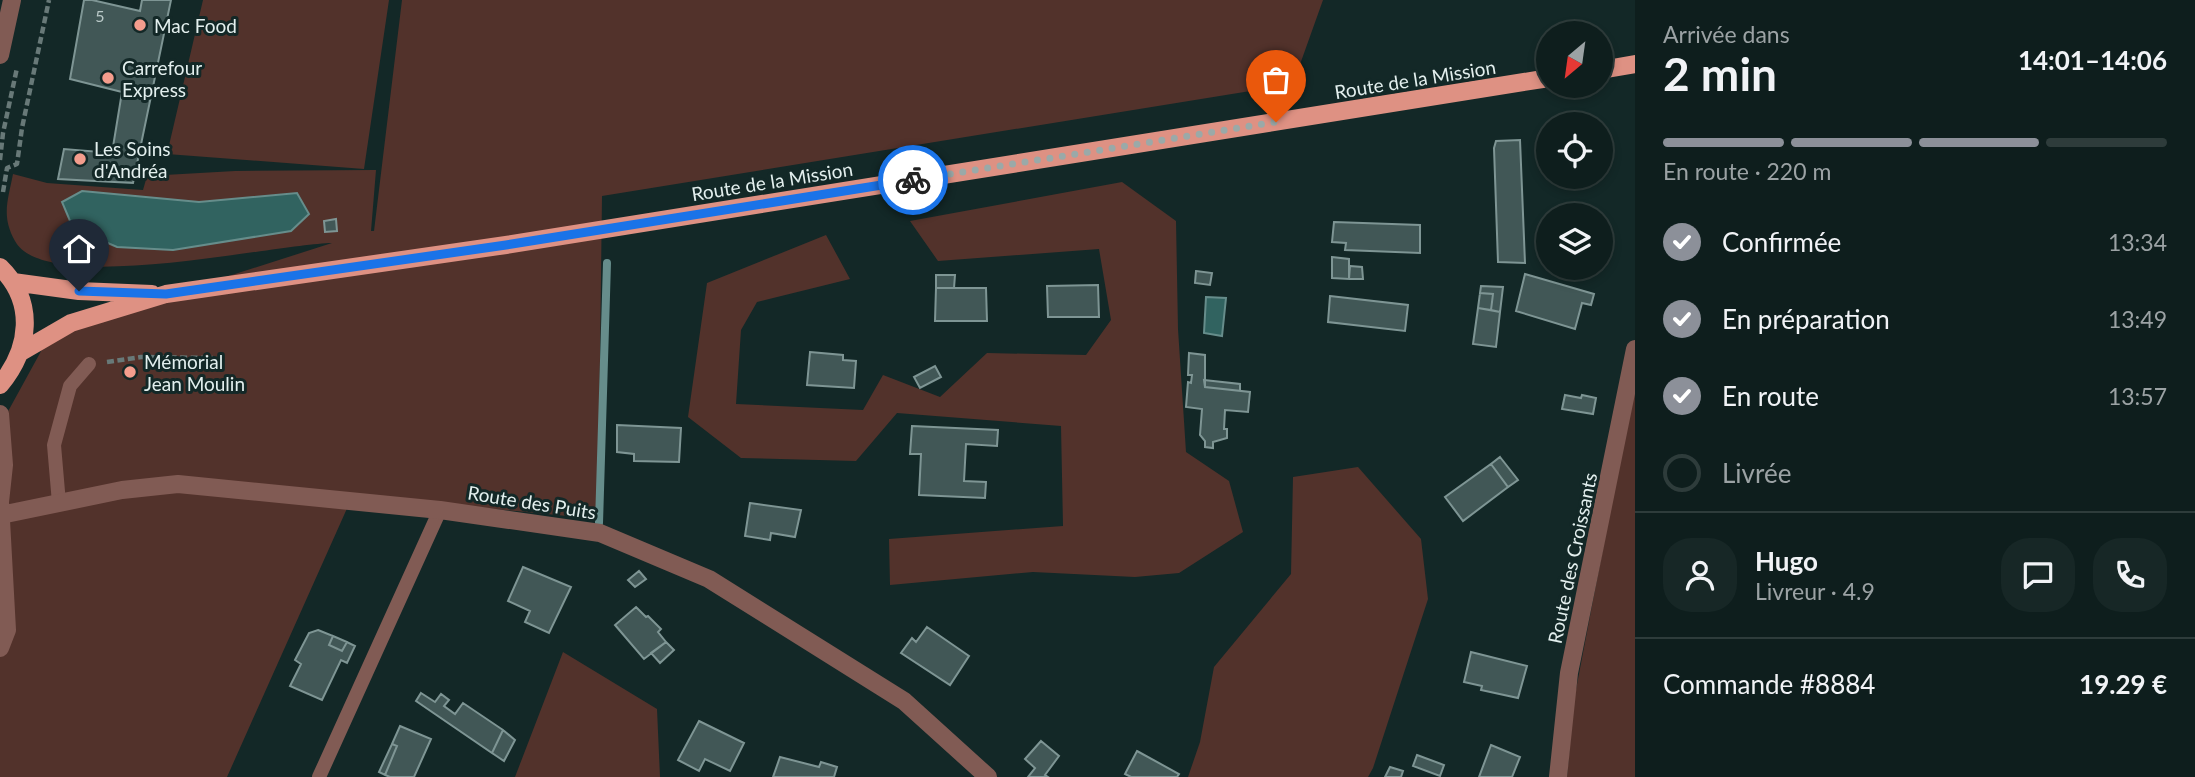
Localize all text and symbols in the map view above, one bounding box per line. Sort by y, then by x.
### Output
house number: 5 [95,6,105,25]
place label: Mac Food [154,14,237,37]
marker: Mac Food [132,17,148,33]
text: Arrivée dans [1663,20,1790,48]
north arrow [1536,21,1614,98]
map controls [1536,21,1613,280]
text: 14:01–14:06 [2018,44,2167,76]
text: 2 min [1663,46,1777,101]
pin [1246,50,1306,122]
street label: Route de la Mission [1333,55,1497,103]
place label: Carrefour Express [122,56,202,101]
icon: bag [1257,61,1295,99]
marker: Carrefour Express [100,70,116,86]
button: locate [1536,112,1613,189]
place label: Les Soins d'Andréa [94,137,171,182]
courier [878,145,948,215]
marker: Les Soins d'Andréa [72,151,88,167]
street label: Route de la Mission [690,157,854,205]
text: En route · 220 m [1663,157,1831,185]
icon: bike [894,161,932,199]
button: layers [1536,203,1613,280]
pin [49,219,109,291]
icon: check [1663,223,1701,261]
text: Confirmée [1722,226,1841,258]
text: 13:34 [2108,228,2167,256]
icon: home [60,230,98,268]
icon: check [1663,300,1701,338]
text: En préparation [1722,303,1890,335]
text: 13:49 [2108,305,2167,333]
place label: Mémorial Jean Moulin [144,350,245,395]
marker: Mémorial Jean Moulin [122,364,138,380]
icon: check [1663,377,1701,415]
text: En route [1722,380,1819,412]
text: 13:57 [2108,382,2167,410]
text: Livrée [1722,457,1791,489]
street label: Route des Croissants [1543,471,1601,645]
street label: Route des Puits [466,481,598,523]
button: person [1663,538,1737,612]
button: chat [2001,538,2075,612]
button: phone [2093,538,2167,612]
text: Hugo [1755,545,1818,577]
text: Livreur · 4.9 [1755,577,1875,605]
text: Commande #8884 [1663,668,1875,700]
text: 19.29 € [2079,668,2167,700]

